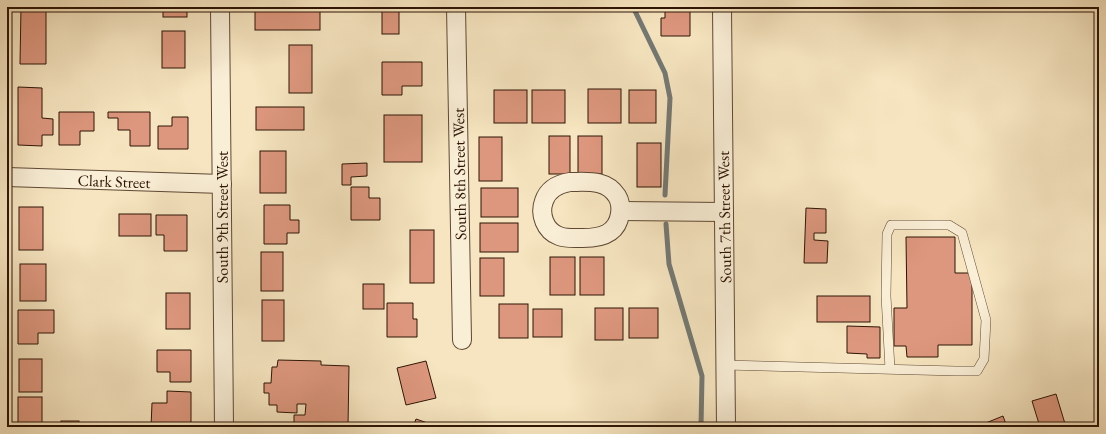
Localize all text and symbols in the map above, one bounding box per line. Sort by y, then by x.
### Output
street label: South 8th Street West [448,108,471,240]
street label: South 9th Street West [212,151,233,283]
street label: South 7th Street West [713,151,736,283]
street label: Clark Street [77,170,151,193]

